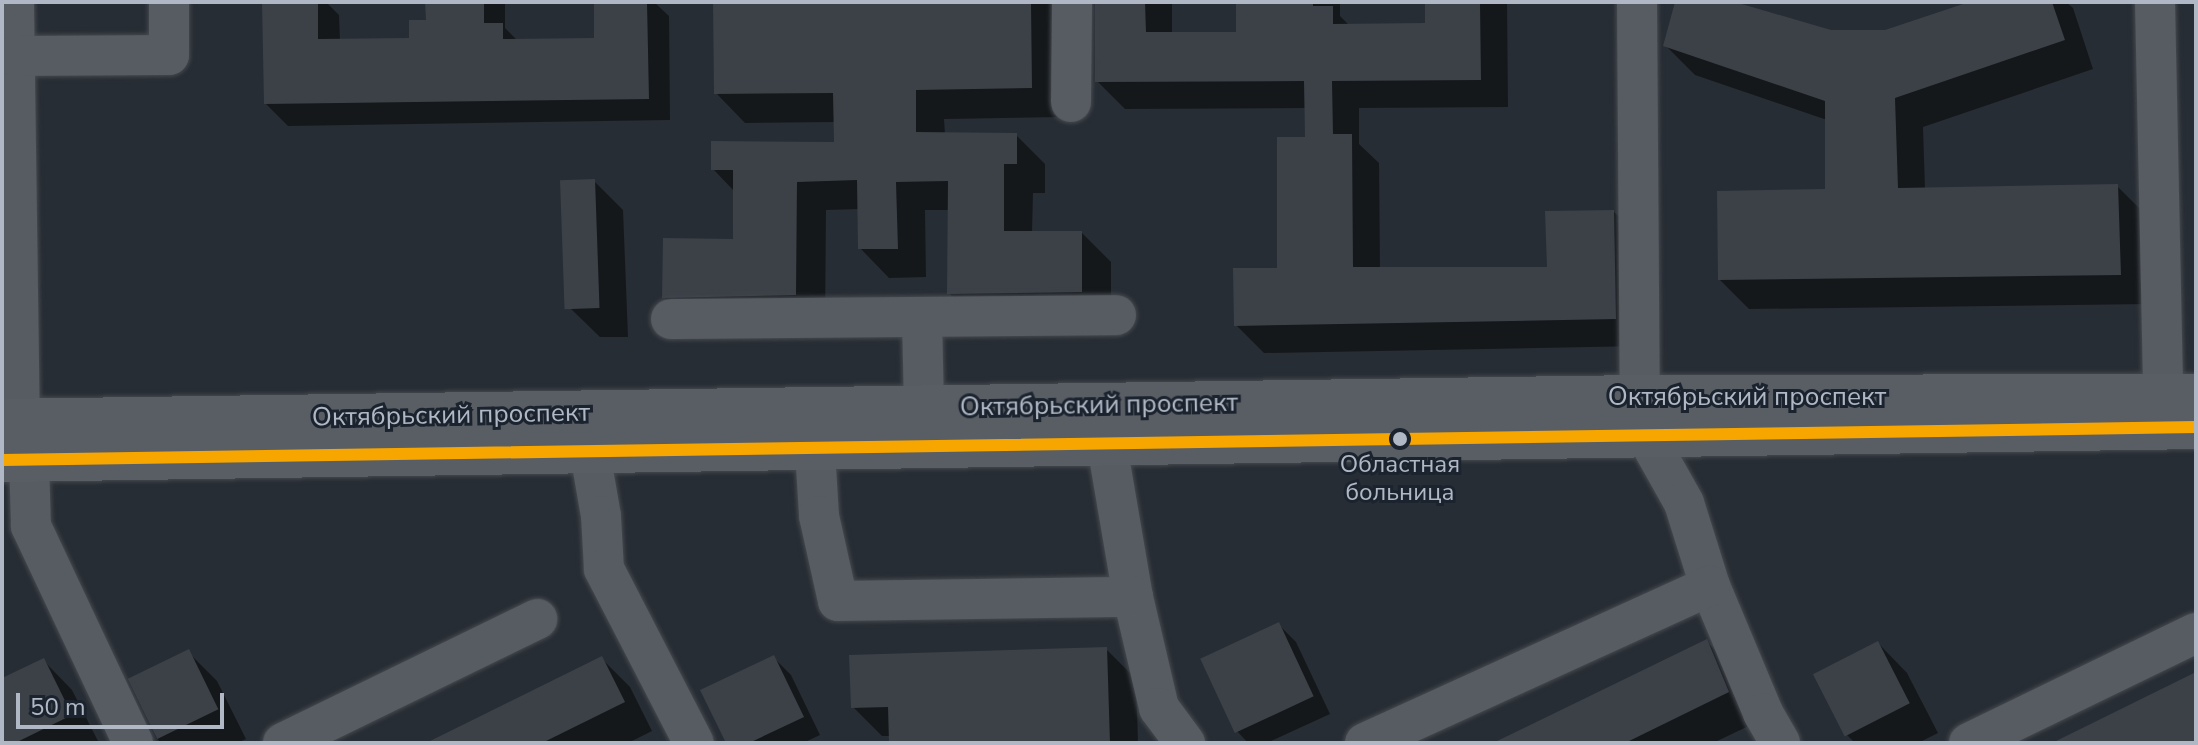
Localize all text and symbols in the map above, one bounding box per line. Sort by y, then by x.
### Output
street label: Октябрьский проспект [1608,381,1886,413]
street label: Октябрьский проспект [960,387,1238,423]
street label: Октябрьский проспект [312,397,590,433]
marker: Областная больница [1392,431,1408,447]
place label: Областная больница [1340,451,1460,507]
scale bar [20,677,228,727]
text: 50 m [30,691,86,723]

